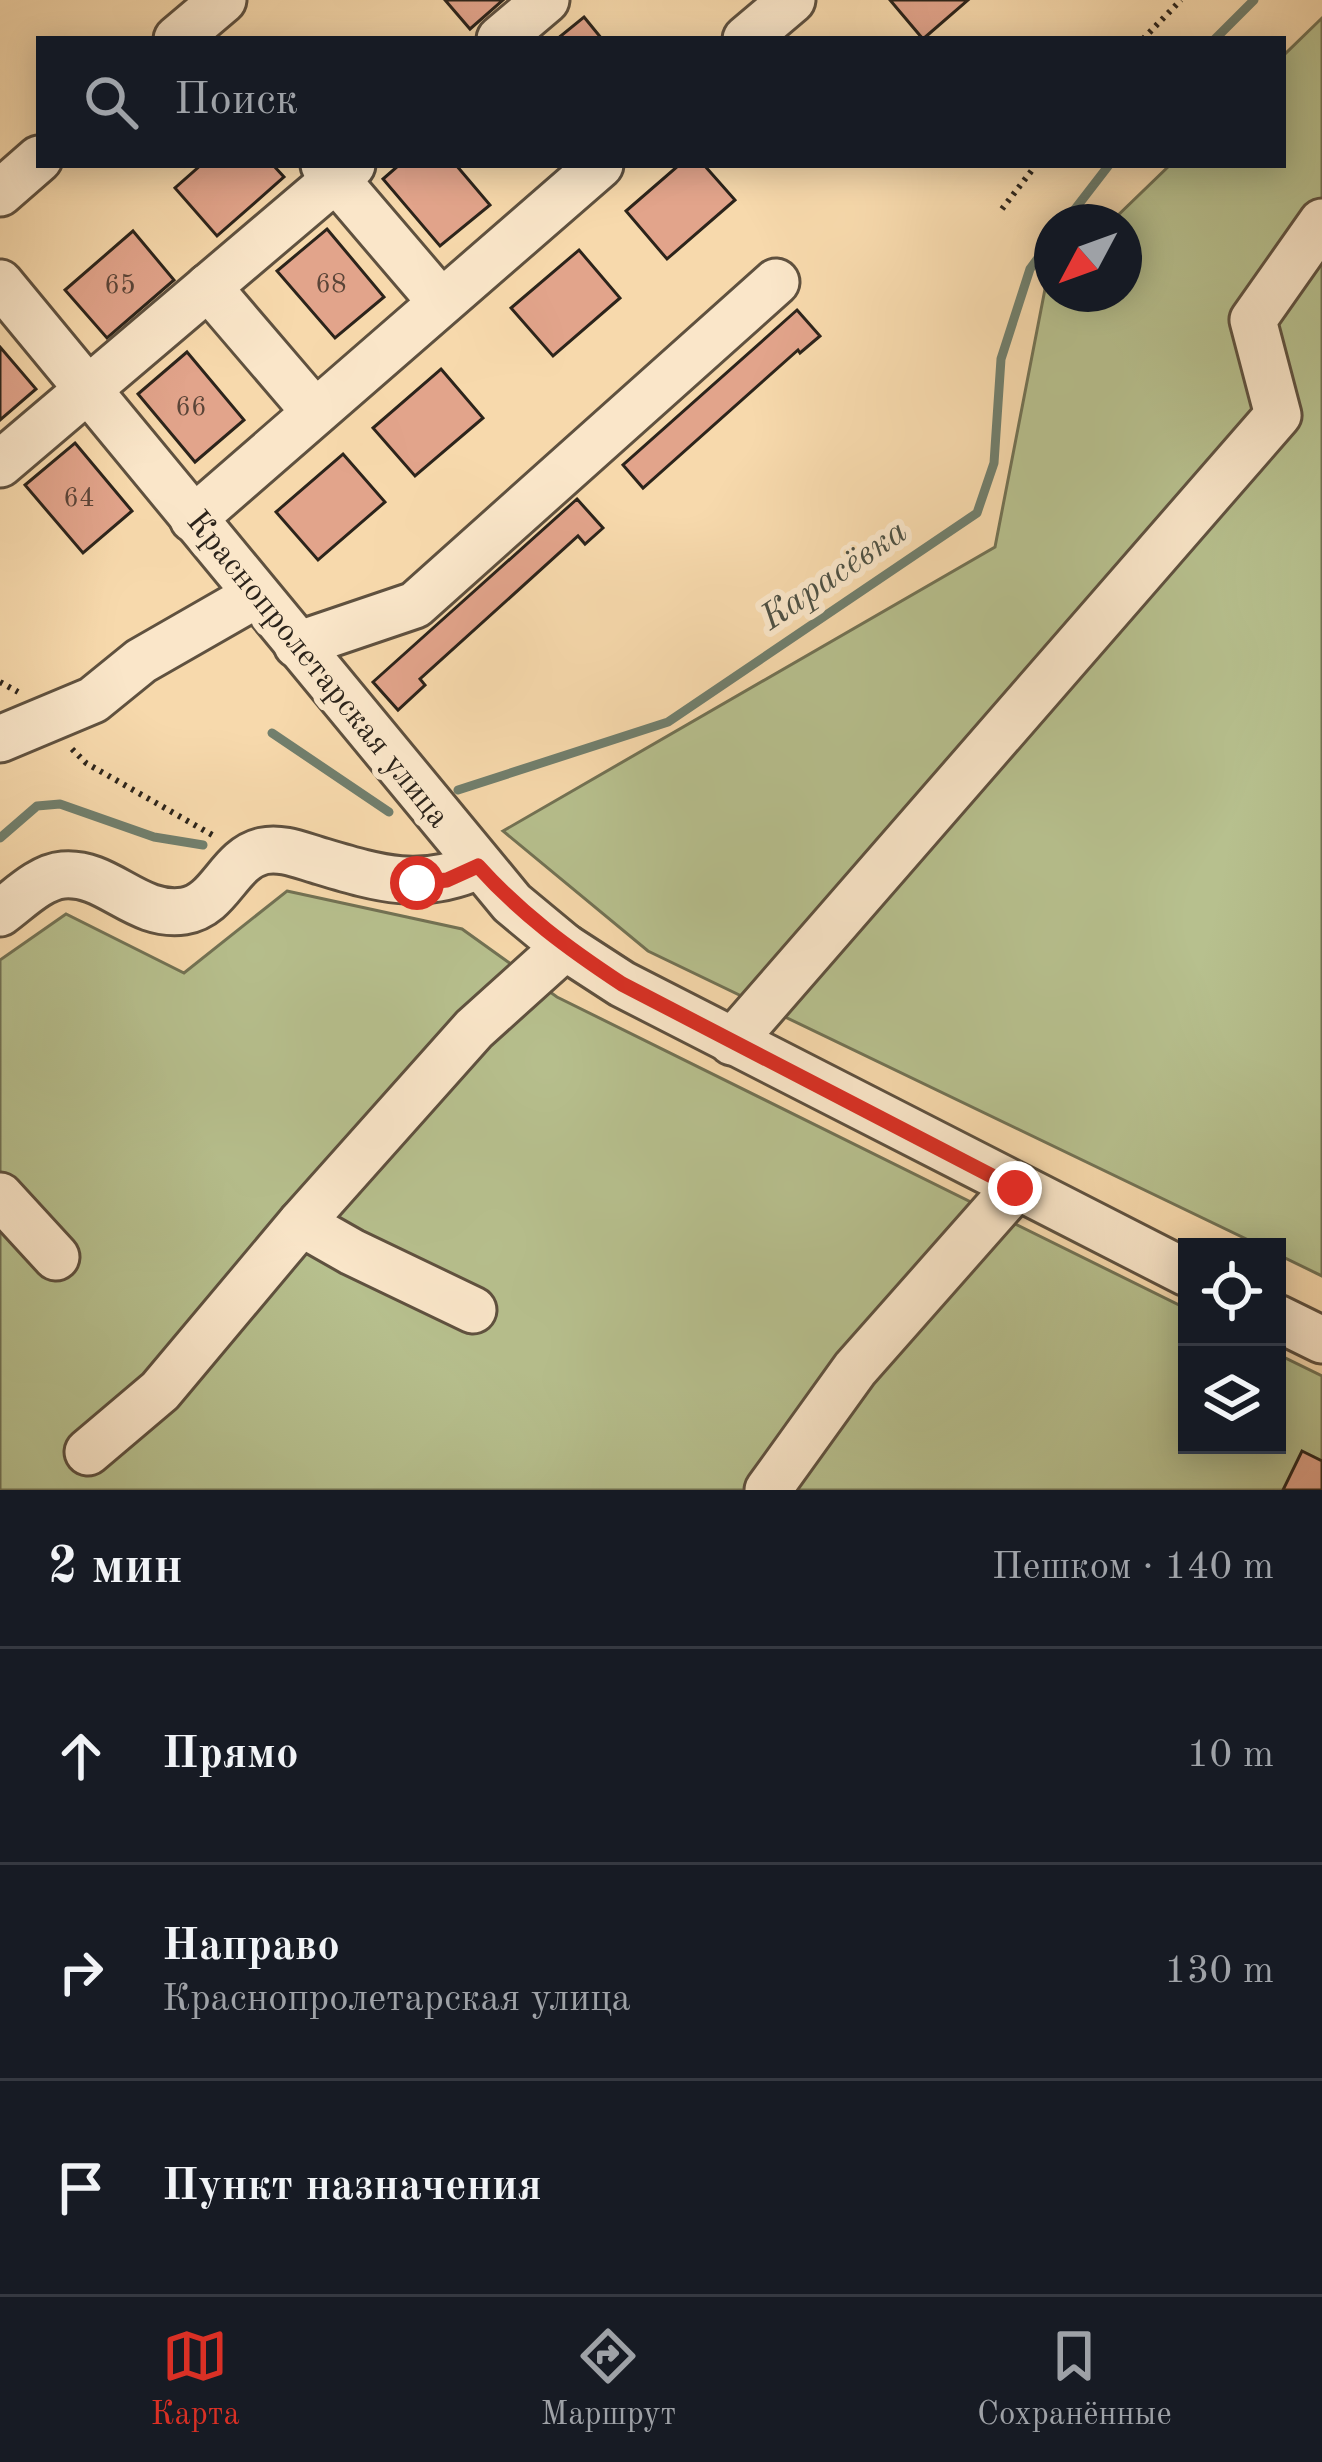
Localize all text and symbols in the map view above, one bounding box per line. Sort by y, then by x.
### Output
search box [36,36,1286,168]
icon: search [78,69,144,135]
text: Поиск [174,79,298,124]
north arrow [1034,204,1142,312]
house number: 68 [315,271,347,298]
house number: 65 [104,272,136,299]
house number: 66 [175,394,207,421]
house number: 64 [63,485,95,512]
street label: Краснопролетарская улица [179,505,455,835]
water label: Карасёвка [754,513,915,638]
route start [390,856,444,910]
route end [988,1161,1042,1215]
map controls [1178,1238,1286,1454]
button: locate [1178,1238,1286,1346]
button: layers [1178,1346,1286,1454]
text: 2 мин [48,1543,183,1594]
text: Пешком · 140 m [992,1548,1274,1587]
icon: ahead [48,1723,114,1789]
text: Прямо [162,1733,299,1778]
text: 10 m [1187,1736,1274,1775]
text: Направо [162,1925,340,1970]
icon: right [48,1939,114,2005]
text: 130 m [1164,1952,1274,1991]
text: Краснопролетарская улица [162,1980,631,2019]
icon: arrive [48,2155,114,2221]
text: Пункт назначения [162,2165,542,2210]
tab: Карта [150,2323,240,2436]
tab: Маршрут [541,2323,676,2436]
tab: Сохранённые [977,2323,1172,2436]

